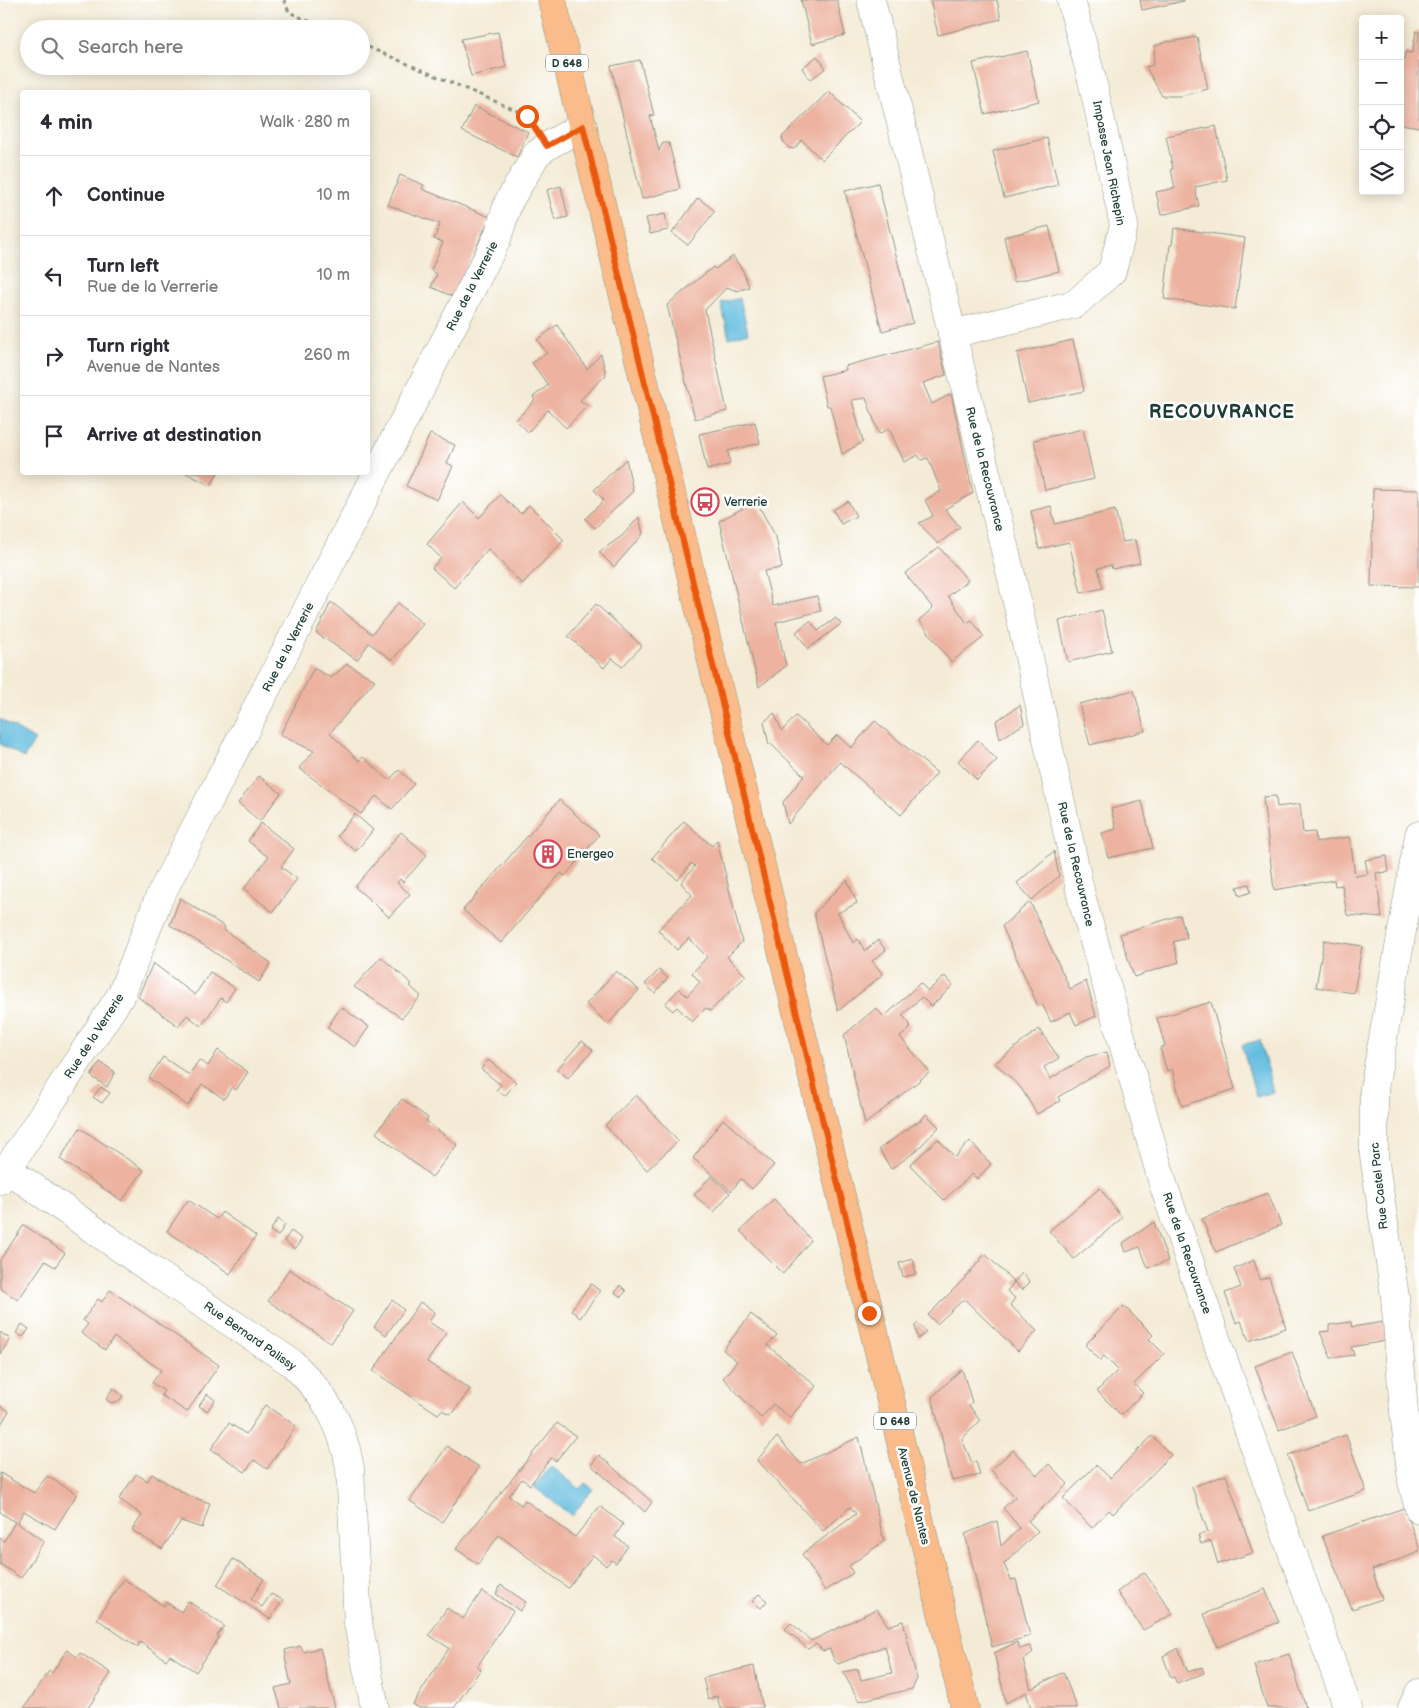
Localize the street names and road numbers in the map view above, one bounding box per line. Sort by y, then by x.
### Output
road number: D 648 [546,54,588,72]
street label: Impasse Jean Richepin [1089,99,1128,227]
street label: Rue de la Verrerie [443,239,501,334]
street label: Rue de la Recouvrance [962,405,1007,533]
street label: Rue de la Verrerie [259,600,317,695]
street label: Rue de la Recouvrance [1054,800,1097,928]
street label: Rue de la Verrerie [61,991,128,1082]
street label: Rue Castel Parc [1367,1142,1392,1230]
street label: Rue de la Recouvrance [1159,1190,1214,1316]
street label: Rue Bernard Palissy [200,1299,299,1374]
road number: D 648 [874,1412,916,1430]
street label: Avenue de Nantes [894,1446,933,1546]

